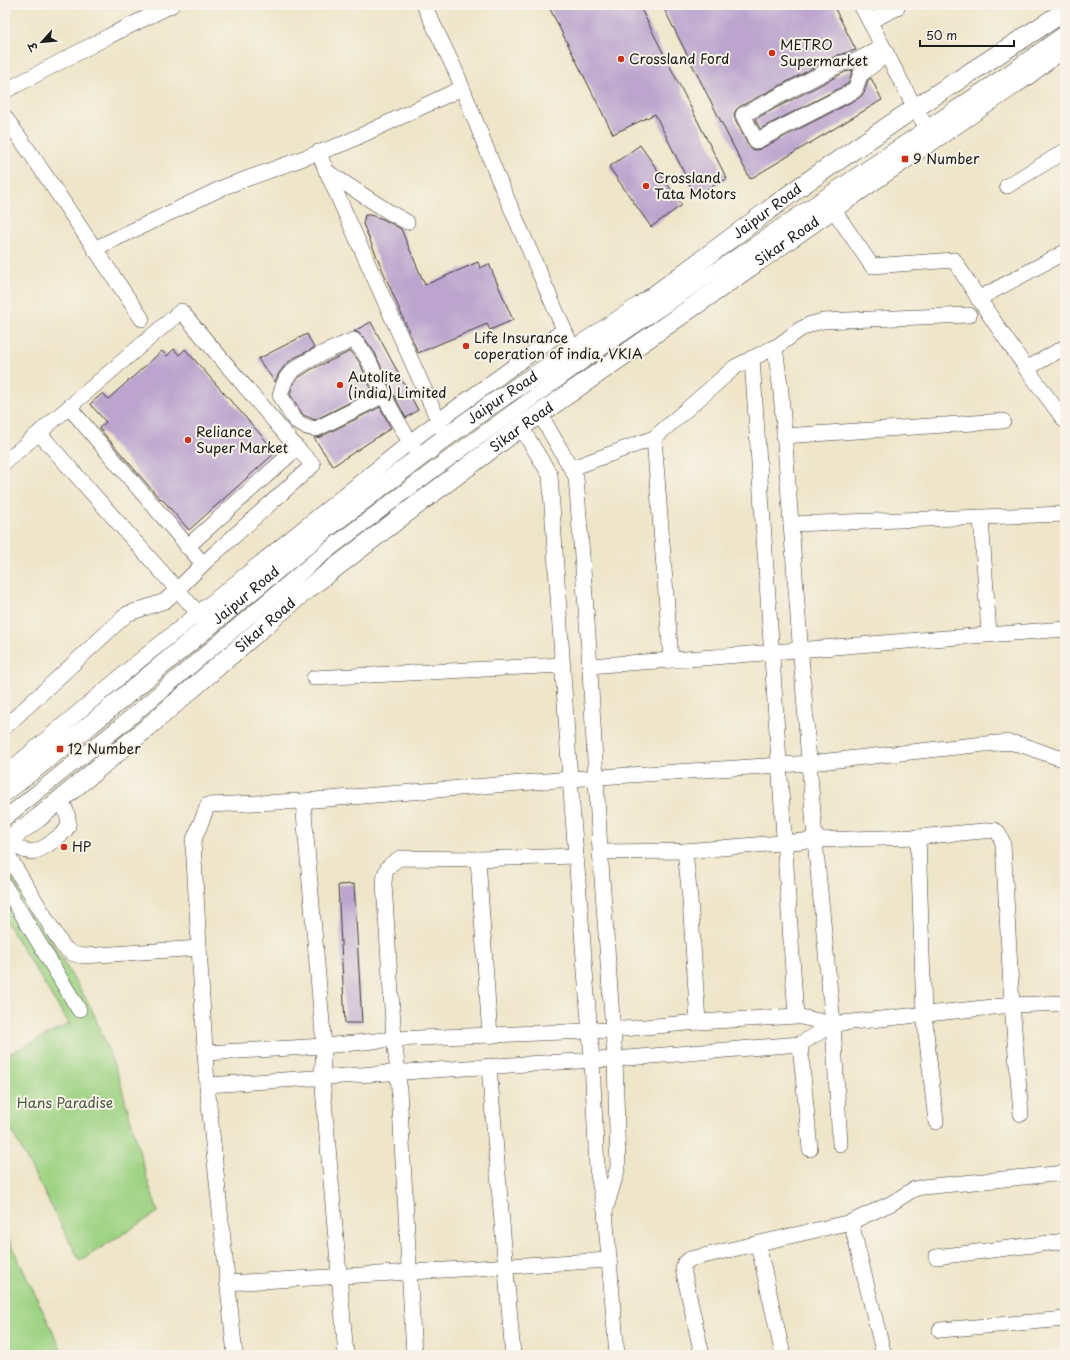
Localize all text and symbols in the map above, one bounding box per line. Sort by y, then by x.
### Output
north arrow [22,22,62,62]
scale bar [920,22,1014,48]
text: 50 m [926,26,957,44]
place label: METRO Supermarket [780,34,868,71]
text: उ [23,38,42,55]
place label: Crossland Ford [629,48,729,69]
marker: METRO Supermarket [767,48,777,58]
marker: Crossland Ford [616,54,626,64]
place label: 9 Number [913,148,980,169]
marker: 9 Number [900,154,910,164]
place label: Crossland Tata Motors [654,167,736,204]
street label: Jaipur Road [728,178,806,244]
marker: Crossland Tata Motors [641,181,651,191]
street label: Sikar Road [750,211,823,271]
place label: Life Insurance coperation of india, VKIA [474,327,643,364]
marker: Life Insurance coperation of india, VKIA [461,341,471,351]
place label: Autolite (india) Limited [348,366,447,403]
street label: Jaipur Road [462,366,542,429]
marker: Autolite (india) Limited [335,380,345,390]
street label: Sikar Road [485,396,558,457]
place label: Reliance Super Market [196,421,288,458]
marker: Reliance Super Market [183,435,193,445]
street label: Jaipur Road [207,561,284,629]
street label: Sikar Road [230,592,300,657]
place label: 12 Number [68,738,141,759]
marker: 12 Number [55,744,65,754]
place label: HP [72,836,92,857]
marker: HP [59,842,69,852]
park label: Hans Paradise [17,1092,113,1113]

